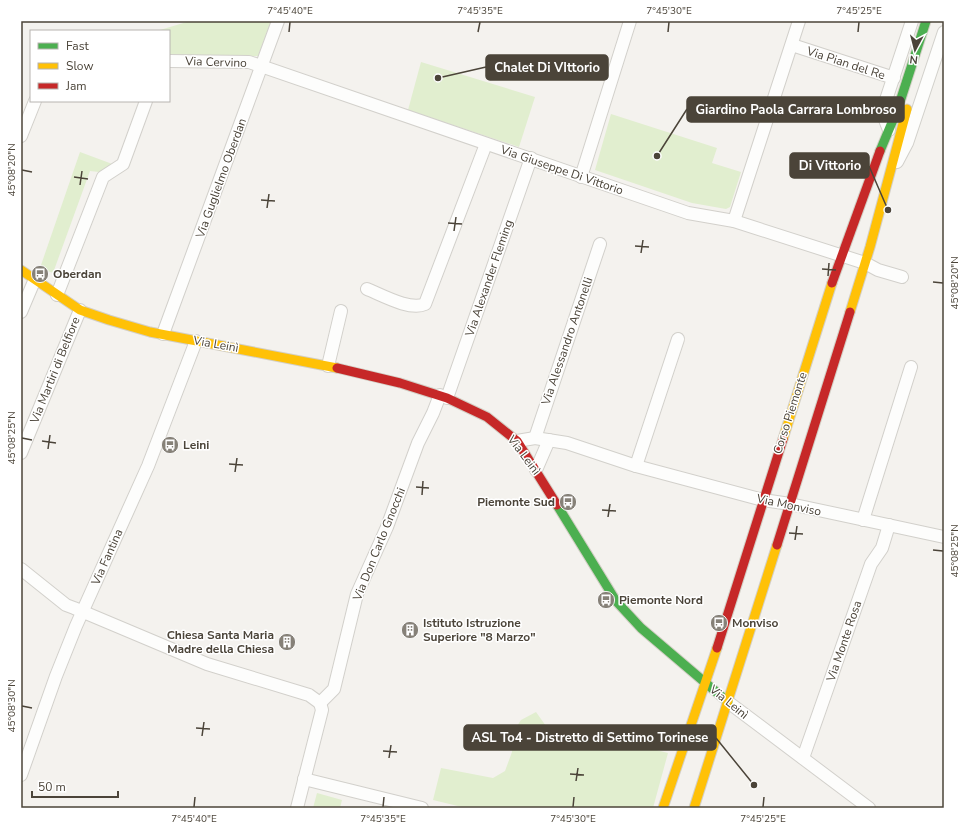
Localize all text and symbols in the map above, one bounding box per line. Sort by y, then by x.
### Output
text: 7°45'40"E [267,4,313,18]
text: 7°45'35"E [457,4,503,18]
text: 7°45'30"E [646,4,692,18]
text: 7°45'25"E [836,4,882,18]
legend [30,30,170,102]
north arrow [895,30,935,70]
text: Fast [66,38,89,54]
street label: Via Pian del Re [804,42,887,83]
text: N [909,51,919,67]
street label: Via Cervino [184,53,247,71]
callout: Chalet Di VIttorio [486,55,608,80]
text: Slow [66,58,94,74]
text: Chalet Di VIttorio [494,59,600,77]
text: Jam [65,78,87,94]
callout: Giardino Paola Carrara Lombroso [687,97,904,122]
text: Giardino Paola Carrara Lombroso [695,101,897,119]
street label: Via Guglielmo Oberdan [192,116,250,241]
street label: Via Giuseppe Di Vittorio [498,141,626,199]
text: 45°08'20"N [5,143,19,197]
callout: Di Vittorio [790,153,869,178]
text: Di Vittorio [799,157,861,175]
street label: Via Alexander Fleming [461,217,517,340]
text: 45°08'20"N [948,256,962,310]
bus stop icon: Oberdan [30,264,50,284]
place label: Oberdan [53,266,102,282]
street label: Via Alessandro Antonelli [537,275,596,408]
street label: Via Martiri di Belfiore [26,314,84,427]
street label: Via Leinì [191,332,240,356]
street label: Corso Piemonte [769,370,811,456]
text: 45°08'25"N [5,411,19,465]
street label: Via Leinì [503,431,544,478]
bus stop icon: Leini [160,435,180,455]
place label: Leini [183,437,209,453]
street label: Via Don Carlo Gnocchi [349,485,409,604]
street label: Via Monviso [754,490,823,520]
bus stop icon: Piemonte Sud [558,492,578,512]
place label: Piemonte Sud [477,494,555,510]
text: 45°08'25"N [948,524,962,578]
street label: Via Fantina [87,526,127,589]
bus stop icon: Piemonte Nord [596,590,616,610]
place label: Piemonte Nord [619,592,703,608]
street label: Via Monte Rosa [822,598,865,685]
bus stop icon: Monviso [709,613,729,633]
place label: Istituto Istruzione Superiore "8 Marzo" [423,615,536,645]
place label: Monviso [732,615,779,631]
building icon: Istituto Istruzione Superiore "8 Marzo" [400,620,420,640]
place label: Chiesa Santa Maria Madre della Chiesa [167,627,274,657]
building icon: Chiesa Santa Maria Madre della Chiesa [277,632,297,652]
text: 45°08'30"N [5,679,19,733]
street label: Via Leinì [705,681,752,723]
callout: ASL To4 - Distretto di Settimo Torinese [464,725,716,750]
text: ASL To4 - Distretto di Settimo Torinese [472,729,708,747]
scale bar [32,773,118,799]
text: 50 m [38,779,66,795]
text: 7°45'40"E [171,812,217,826]
text: 7°45'35"E [360,812,406,826]
text: 7°45'30"E [550,812,596,826]
text: 7°45'25"E [740,812,786,826]

